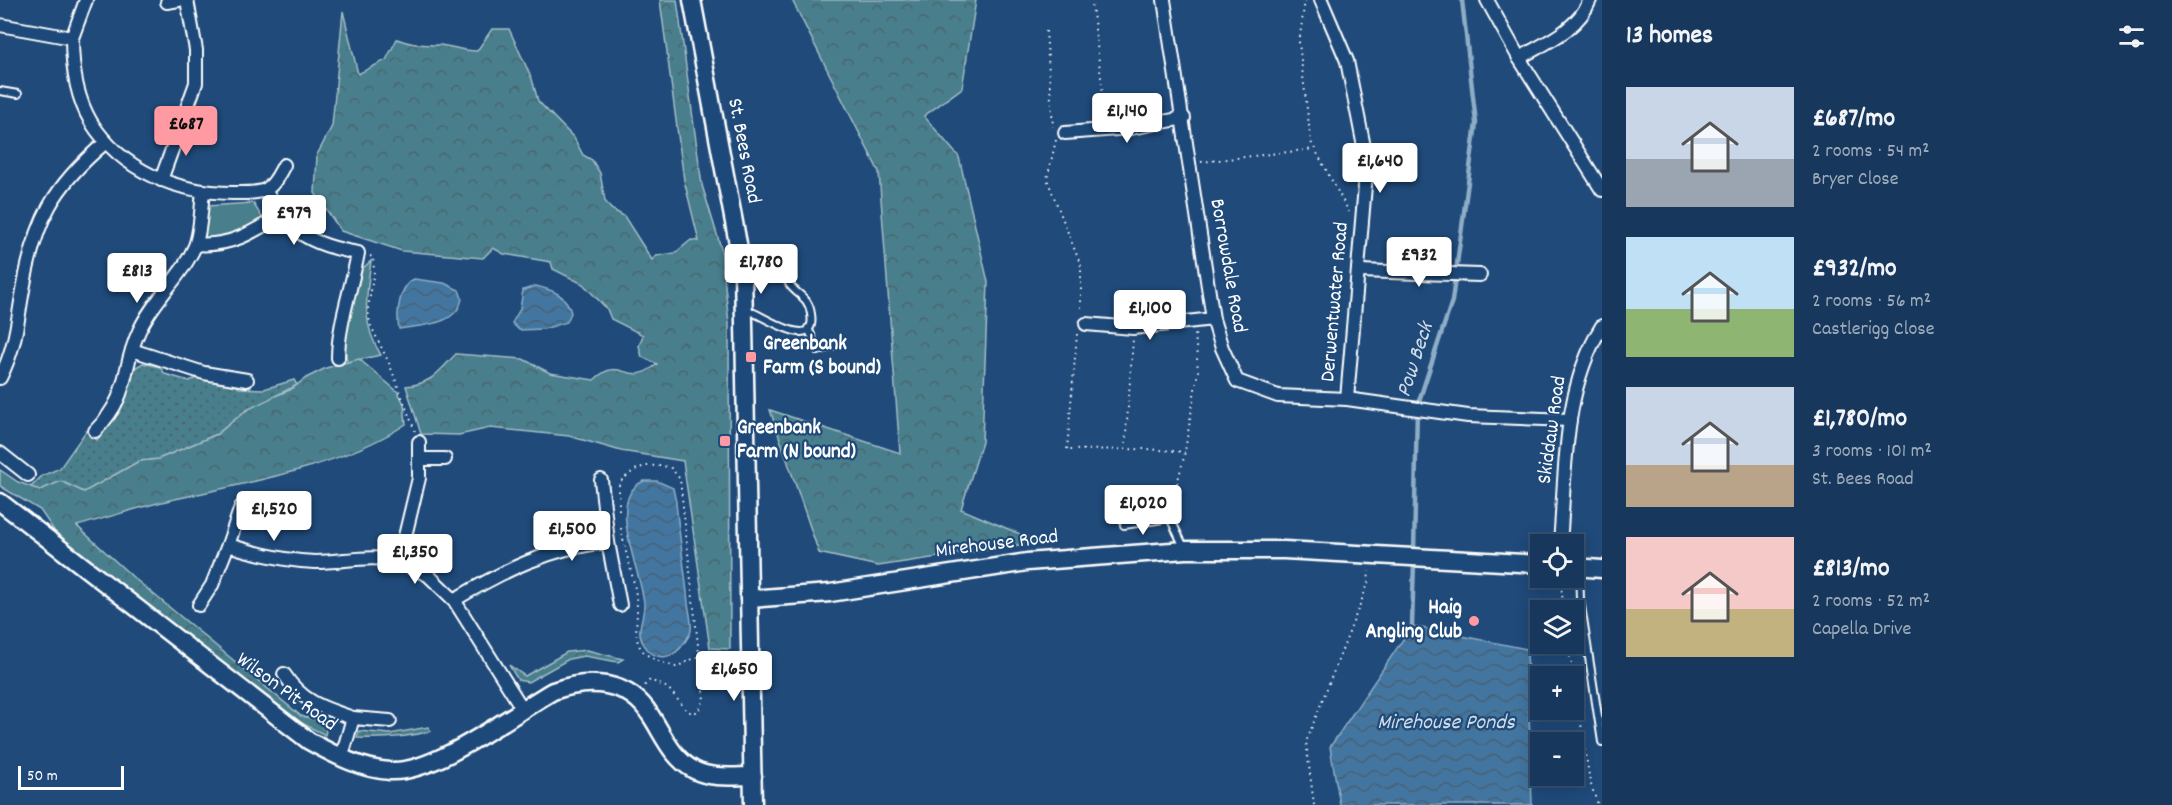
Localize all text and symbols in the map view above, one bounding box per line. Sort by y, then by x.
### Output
text: 13 homes [1626,18,1713,55]
icon: filters [2115,20,2148,53]
pin: £1,140 [1078,93,1176,144]
street label: St. Bees Road [718,96,768,206]
text: £1,140 [1106,98,1148,126]
text: £687/mo [1812,101,1895,138]
pin: £687 [150,106,222,157]
text: £687 [168,111,204,139]
icon: home [1674,111,1746,183]
text: 2 rooms · 54 m² [1812,138,1930,166]
pin: £1,640 [1331,143,1429,194]
text: £1,640 [1356,148,1404,176]
text: Bryer Close [1812,166,1899,194]
pin: £979 [258,195,330,246]
street label: Borrowdale Road [1200,197,1254,335]
text: £979 [276,200,312,228]
street label: Derwentwater Road [1314,221,1358,383]
pin: £932 [1383,237,1455,288]
text: £932 [1401,242,1437,270]
pin: £1,780 [712,244,810,295]
text: £1,780 [739,249,783,277]
text: £932/mo [1812,251,1897,288]
pin: £813 [101,253,173,304]
text: £813 [121,258,153,286]
icon: home [1674,261,1746,333]
text: 2 rooms · 56 m² [1812,288,1931,316]
pin: £1,100 [1101,290,1199,341]
text: £1,100 [1128,295,1172,323]
text: Castlerigg Close [1812,316,1935,344]
water label: Pow Beck [1389,317,1443,401]
place label: Greenbank Farm (S bound) [763,330,881,384]
marker: Greenbank Farm (S bound) [744,350,758,364]
street label: Skiddaw Road [1531,374,1575,486]
text: £1,780/mo [1812,401,1907,438]
icon: home [1674,411,1746,483]
place label: Greenbank Farm (N bound) [737,414,856,468]
marker: Greenbank Farm (N bound) [718,434,732,448]
text: 3 rooms · 101 m² [1812,438,1932,466]
text: St. Bees Road [1812,466,1914,494]
pin: £1,020 [1094,485,1192,536]
text: £1,020 [1119,490,1167,518]
pin: £1,520 [225,491,323,542]
text: £1,520 [250,496,298,524]
pin: £1,500 [523,511,621,562]
text: £1,500 [547,516,597,544]
street label: Mirehouse Road [934,523,1060,567]
pin: £1,350 [366,534,464,585]
map controls [1530,534,1584,786]
button: locate [1530,534,1584,588]
text: £1,350 [391,539,439,567]
text: £813/mo [1812,551,1890,588]
icon: home [1674,561,1746,633]
text: 2 rooms · 52 m² [1812,588,1930,616]
place label: Haig Angling Club [1366,594,1462,648]
button: layers [1530,600,1584,654]
marker: Haig Angling Club [1467,614,1481,628]
text: Capella Drive [1812,616,1911,644]
street label: Wilson Pit Road [229,646,343,740]
pin: £1,650 [685,651,783,702]
text: £1,650 [710,656,758,684]
button: + [1530,666,1584,720]
water label: Mirehouse Ponds [1377,708,1516,739]
button: − [1530,732,1584,786]
scale bar [18,763,124,790]
text: 50 m [27,765,58,788]

